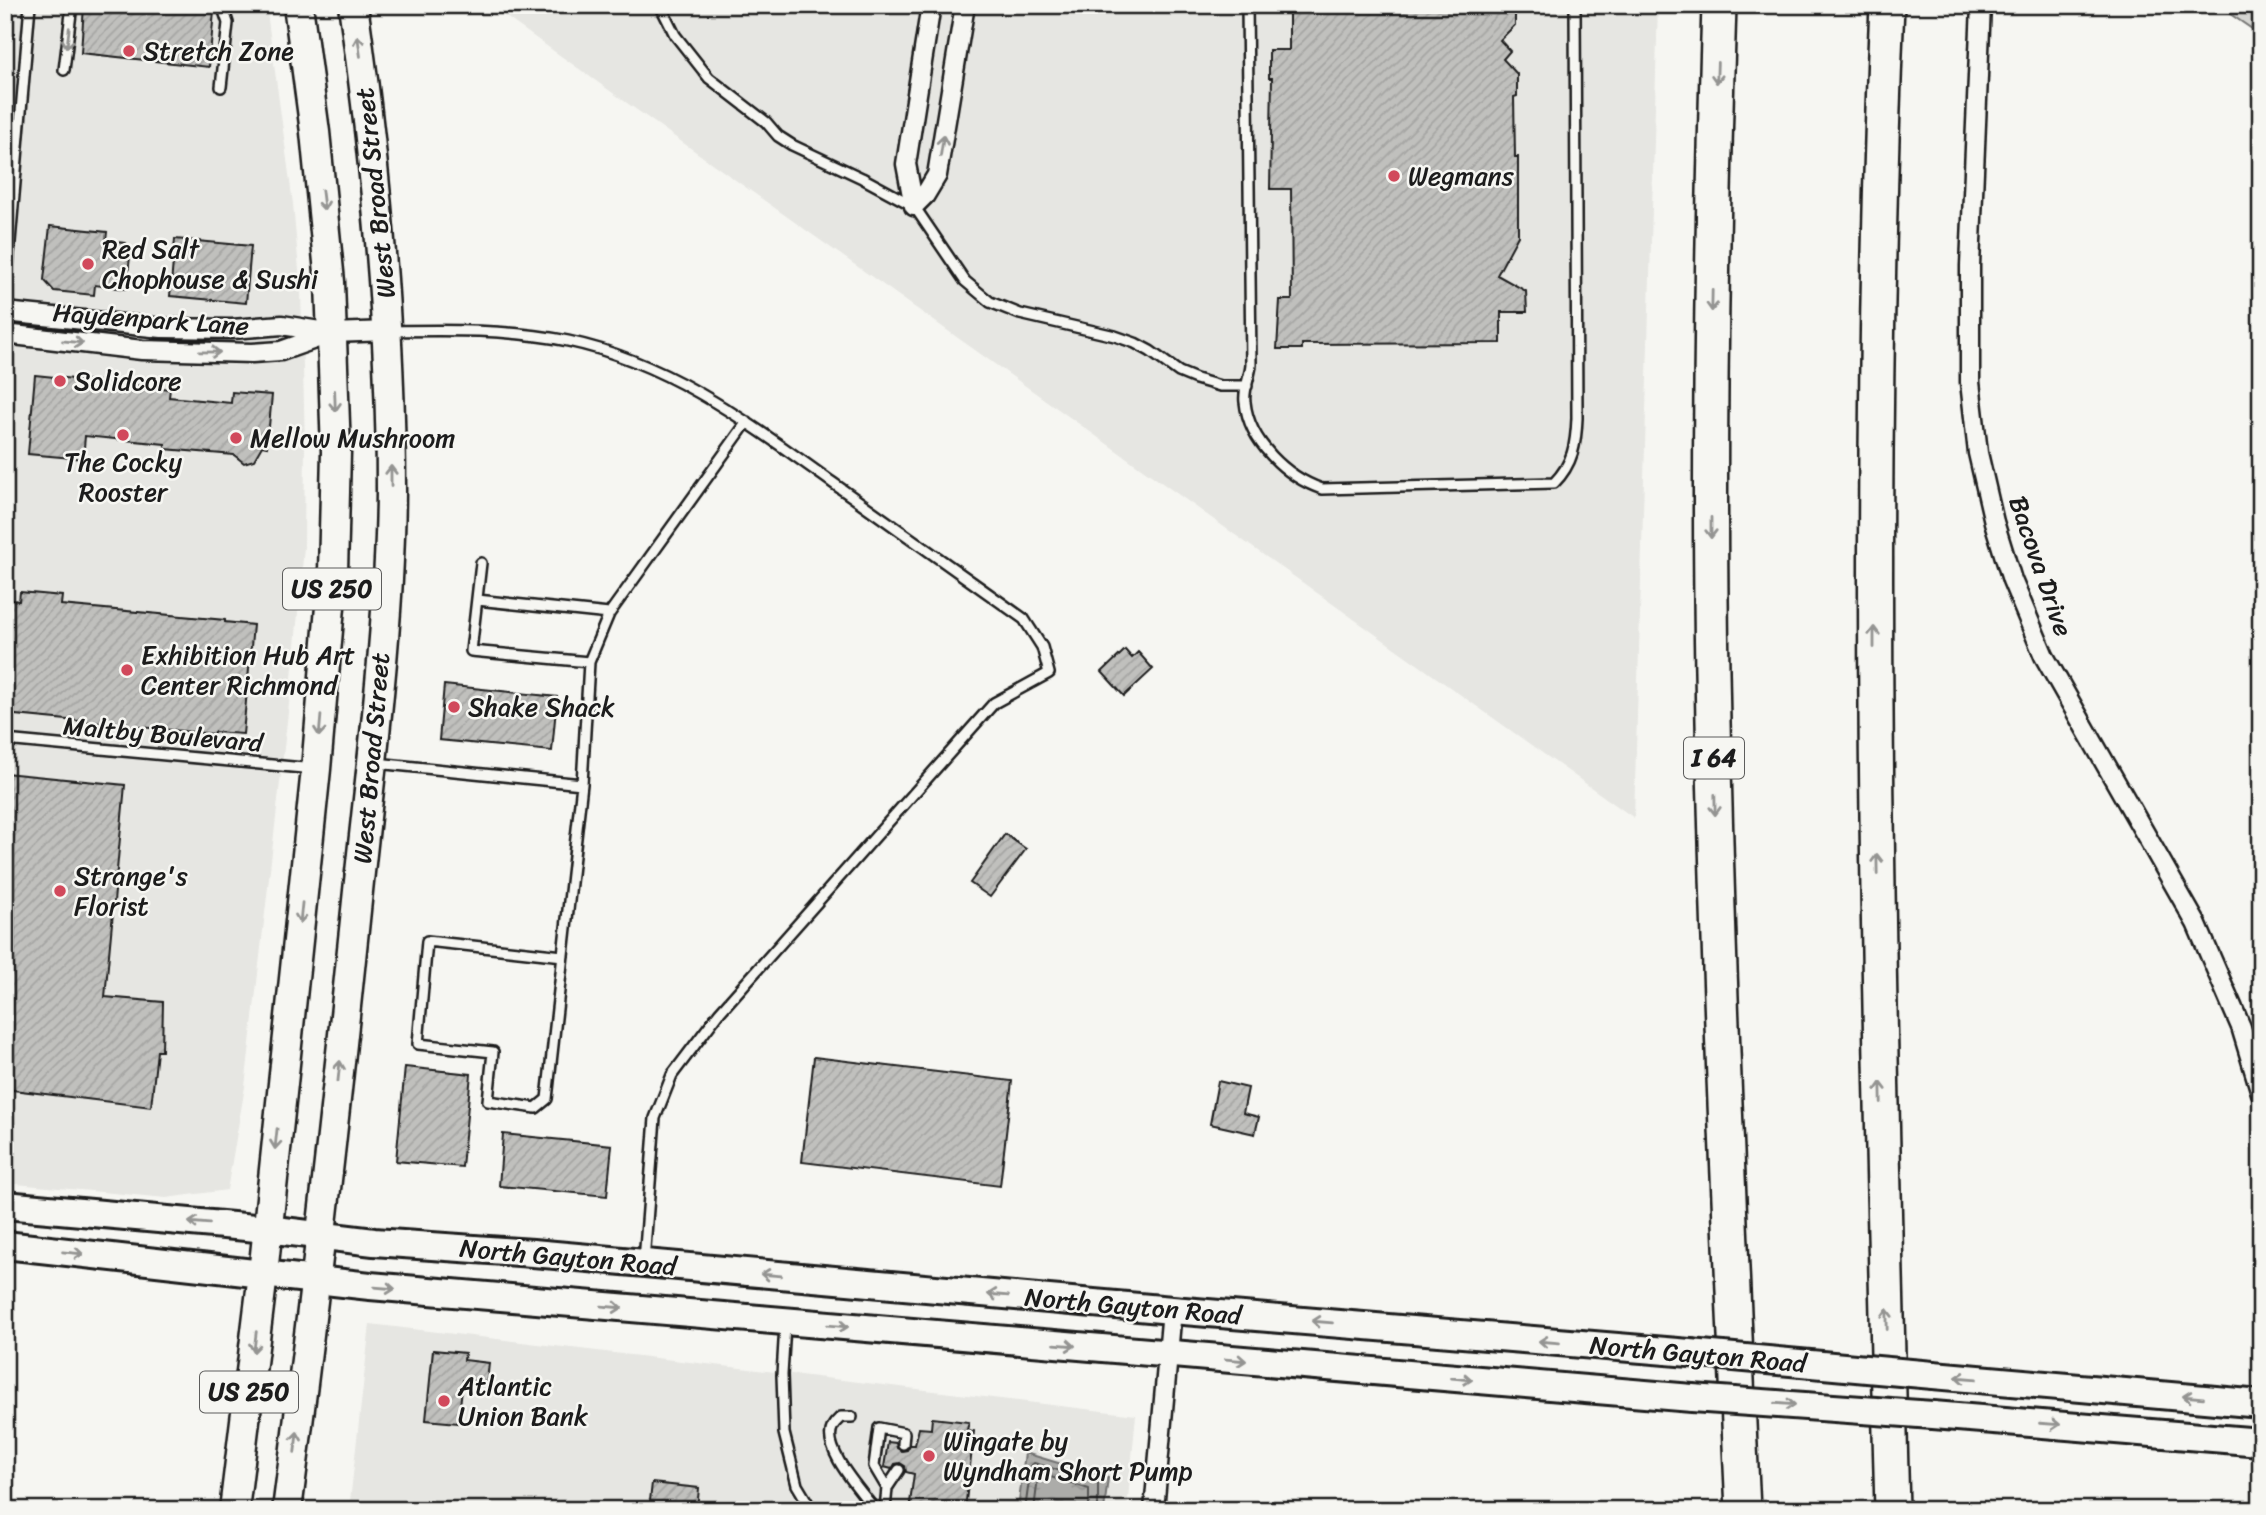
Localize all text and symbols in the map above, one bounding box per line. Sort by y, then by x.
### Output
one-way arrow [62,26,75,48]
place label: Stretch Zone [143,28,294,74]
one-way arrow [352,35,365,58]
marker: Stretch Zone [121,43,137,59]
one-way arrow [1711,62,1724,85]
street label: West Broad Street [341,85,409,301]
one-way arrow [936,135,949,158]
place label: Wegmans [1408,153,1515,199]
marker: Wegmans [1386,168,1402,184]
one-way arrow [316,188,329,211]
place label: Red Salt Chophouse & Sushi [102,226,319,302]
marker: Red Salt Chophouse & Sushi [80,256,96,272]
street label: Haydenpark Lane [51,289,251,349]
one-way arrow [1705,289,1719,312]
one-way arrow [61,335,84,348]
one-way arrow [199,346,222,359]
place label: Solidcore [74,358,182,404]
marker: Solidcore [52,373,68,389]
one-way arrow [328,389,341,412]
place label: Mellow Mushroom [250,415,455,461]
marker: The Cocky Rooster [115,427,131,443]
marker: Mellow Mushroom [228,430,244,446]
place label: The Cocky Rooster [64,439,182,515]
one-way arrow [384,465,398,488]
street label: Bacova Drive [1995,489,2087,643]
one-way arrow [1704,517,1718,540]
road number: US 250 [283,568,381,610]
one-way arrow [1867,625,1881,648]
place label: Exhibition Hub Art Center Richmond [141,632,355,708]
street label: West Broad Street [339,651,403,865]
marker: Exhibition Hub Art Center Richmond [119,662,135,678]
place label: Shake Shack [468,684,615,730]
marker: Shake Shack [446,699,462,715]
street label: Maltby Boulevard [61,702,267,766]
one-way arrow [313,714,326,736]
road number: I 64 [1684,738,1744,778]
one-way arrow [1708,793,1721,816]
place label: Strange's Florist [74,853,188,929]
one-way arrow [1870,853,1883,876]
marker: Strange's Florist [52,883,68,899]
one-way arrow [294,901,307,924]
one-way arrow [333,1060,346,1082]
one-way arrow [1875,1080,1888,1103]
one-way arrow [270,1127,283,1150]
one-way arrow [188,1216,211,1229]
street label: North Gayton Road [458,1225,680,1290]
one-way arrow [61,1246,84,1259]
one-way arrow [760,1268,783,1281]
street label: North Gayton Road [1023,1274,1245,1339]
one-way arrow [373,1282,396,1295]
one-way arrow [987,1288,1010,1301]
one-way arrow [600,1301,622,1314]
one-way arrow [1880,1308,1894,1331]
one-way arrow [1311,1315,1334,1328]
one-way arrow [826,1320,849,1333]
street label: North Gayton Road [1588,1322,1810,1387]
one-way arrow [248,1330,261,1353]
one-way arrow [1538,1335,1561,1348]
one-way arrow [1053,1339,1076,1352]
one-way arrow [1224,1354,1246,1367]
place label: Atlantic Union Bank [457,1363,588,1439]
one-way arrow [1955,1371,1978,1384]
road number: US 250 [200,1372,298,1412]
one-way arrow [1450,1373,1473,1386]
one-way arrow [2182,1390,2205,1403]
marker: Atlantic Union Bank [436,1393,452,1409]
one-way arrow [1773,1398,1795,1411]
place label: Wingate by Wyndham Short Pump [943,1418,1193,1494]
one-way arrow [2038,1418,2061,1431]
one-way arrow [289,1431,302,1454]
marker: Wingate by Wyndham Short Pump [921,1448,937,1464]

